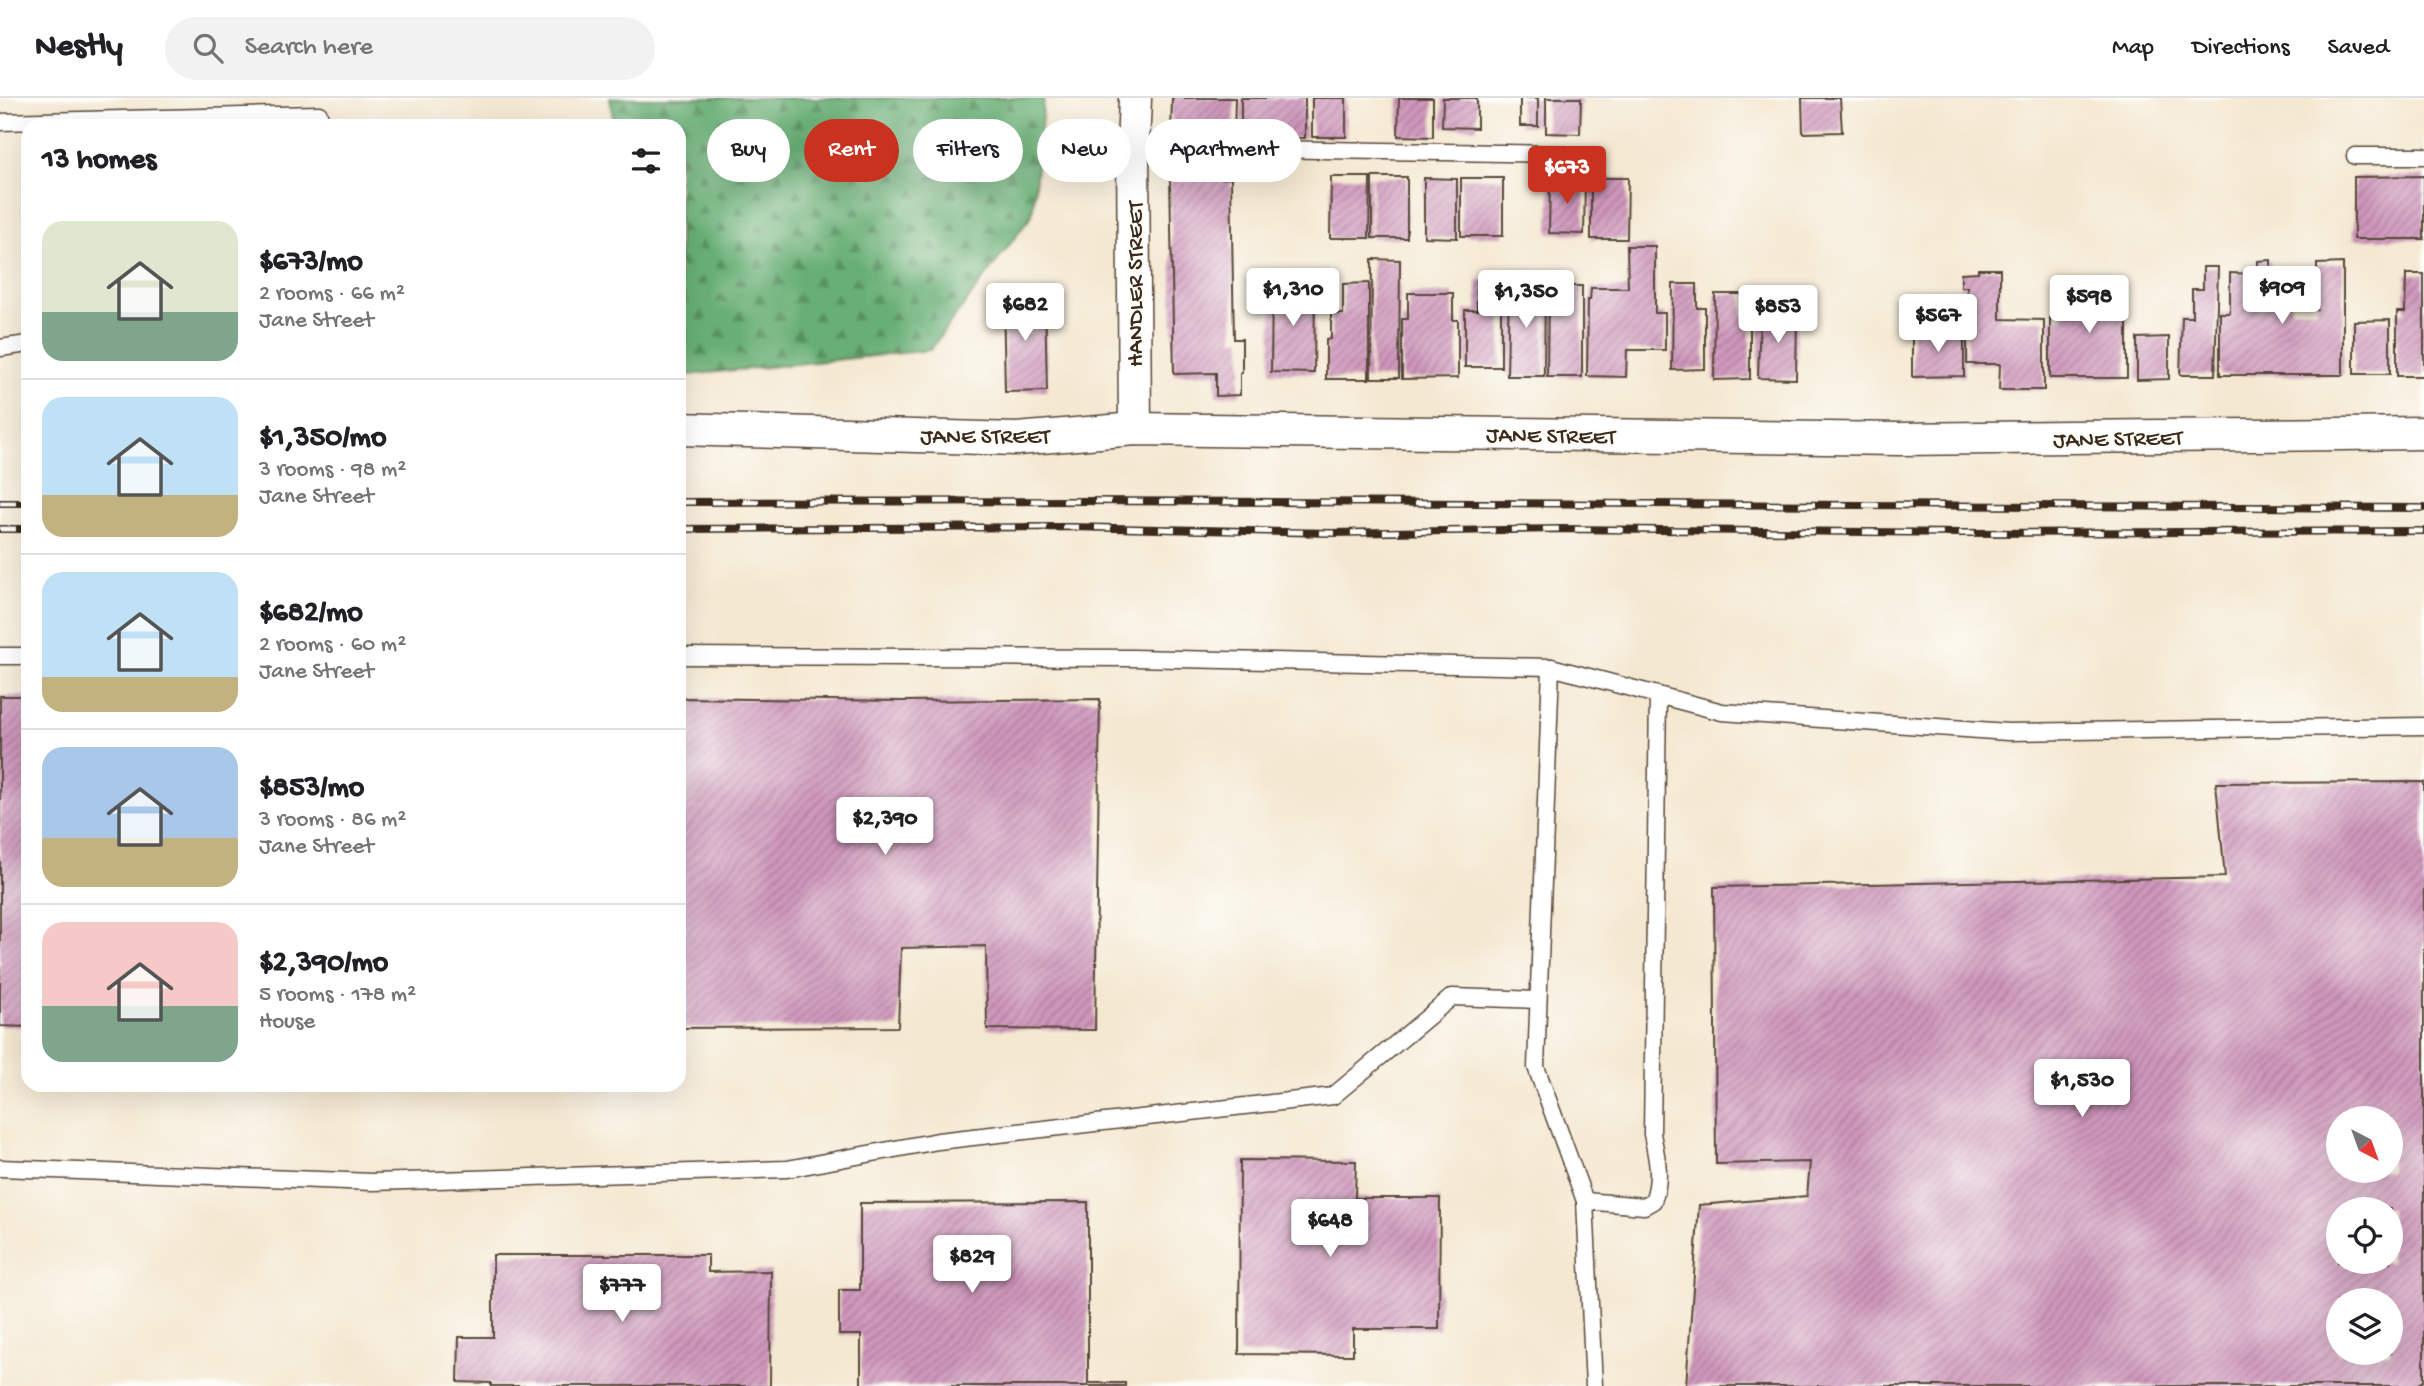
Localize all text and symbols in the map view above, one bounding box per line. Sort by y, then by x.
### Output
search box [165,17,655,80]
text: Nestly [35,29,123,67]
icon: search [189,29,227,67]
text: Search here [245,33,373,64]
text: Map [2112,34,2154,63]
text: Directions [2192,34,2290,63]
text: Saved [2328,34,2389,63]
chip: Buy [707,119,790,182]
chip: Rent [804,119,899,182]
chip: Filters [913,119,1023,182]
chip: New [1037,119,1131,182]
chip: Apartment [1145,119,1302,182]
icon: filters [627,142,665,180]
text: 13 homes [42,144,156,179]
pin: $673 [1526,146,1608,206]
text: $673 [1544,155,1590,182]
street label: HANDLER STREET [1124,200,1151,367]
text: $673/mo [259,246,363,281]
icon: home [98,249,182,333]
pin: $909 [2241,266,2323,326]
pin: $1,310 [1236,268,1350,328]
pin: $1,350 [1469,271,1583,330]
pin: $598 [2048,275,2130,335]
text: $909 [2259,275,2305,302]
text: $1,310 [1262,277,1324,304]
text: $1,350 [1494,279,1558,306]
text: 2 rooms · 66 m² [259,281,405,308]
pin: $682 [984,284,1066,343]
text: $598 [2066,284,2112,311]
pin: $853 [1737,286,1819,345]
text: $682 [1002,292,1048,319]
text: $853 [1755,294,1801,321]
pin: $567 [1897,294,1979,354]
text: $567 [1915,303,1961,330]
text: Jane Street [259,308,374,335]
text: $1,350/mo [259,422,386,457]
street label: JANE STREET [1486,423,1617,452]
icon: home [98,425,182,509]
street label: JANE STREET [920,425,1051,452]
street label: JANE STREET [2053,426,2184,455]
text: 3 rooms · 98 m² [259,457,406,484]
text: Jane Street [259,484,374,511]
text: $682/mo [259,597,363,632]
icon: home [98,600,182,684]
text: 2 rooms · 60 m² [259,632,406,659]
text: Jane Street [259,659,374,686]
text: $853/mo [259,772,364,807]
icon: home [98,775,182,859]
pin: $2,390 [828,798,942,857]
text: $2,390 [852,806,918,833]
text: 3 rooms · 86 m² [259,807,406,834]
text: Jane Street [259,834,374,861]
text: $2,390/mo [259,947,388,982]
icon: home [98,950,182,1034]
text: 5 rooms · 178 m² [259,982,416,1009]
text: House [259,1009,315,1036]
pin: $1,530 [2025,1060,2139,1119]
text: $1,530 [2050,1068,2114,1095]
north arrow [2326,1106,2403,1183]
map controls [2326,1106,2403,1365]
button: locate [2326,1197,2403,1274]
pin: $648 [1289,1200,1371,1259]
text: $648 [1307,1208,1353,1235]
pin: $829 [931,1236,1013,1295]
text: $829 [949,1244,995,1271]
pin: $777 [581,1264,663,1324]
text: $777 [599,1273,645,1300]
button: layers [2326,1288,2403,1365]

